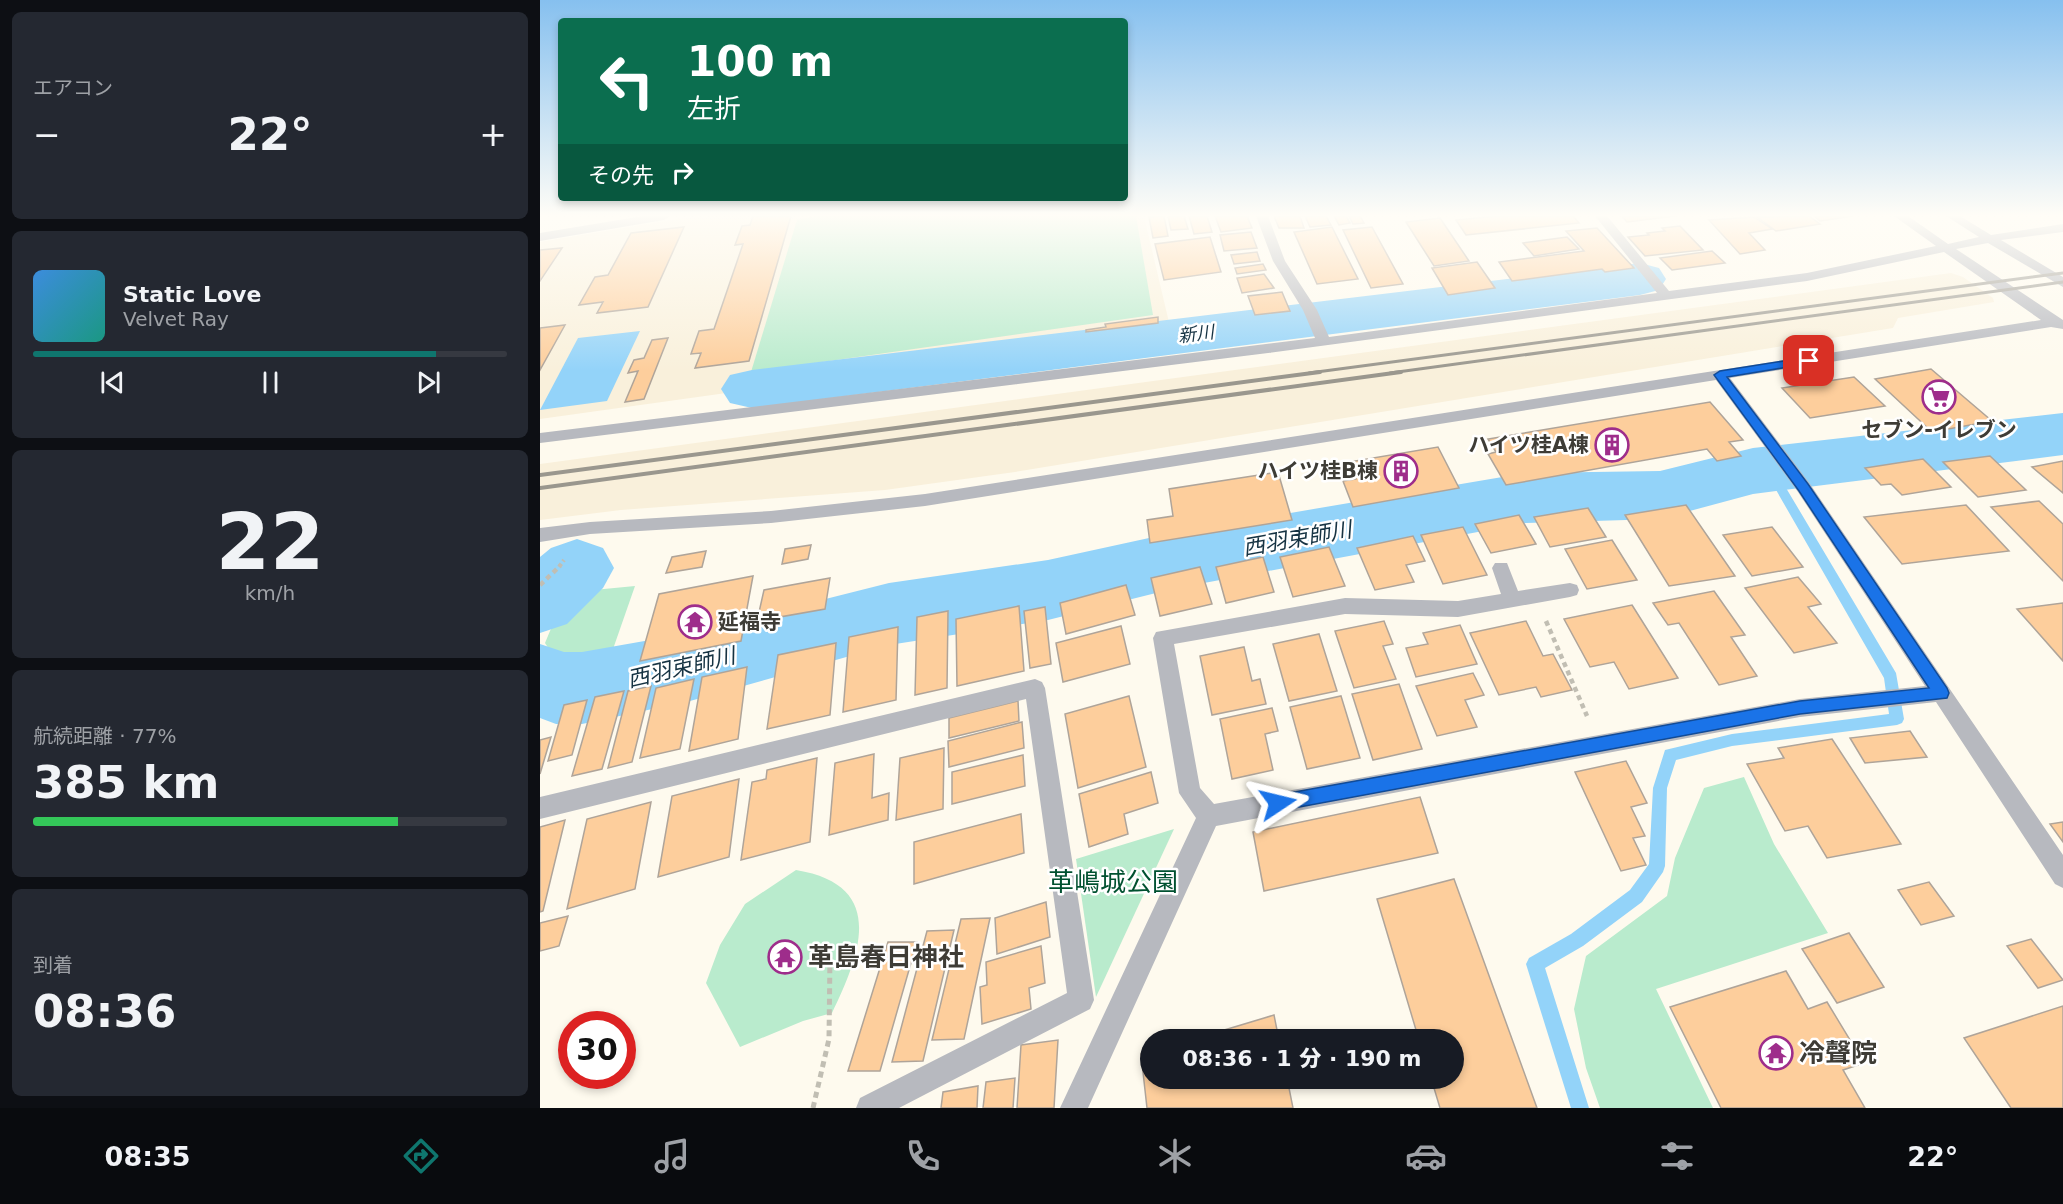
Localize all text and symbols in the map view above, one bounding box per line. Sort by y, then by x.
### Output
text: 100 m [687,37,833,86]
icon: left [588,42,666,120]
text: エアコン [33,76,113,100]
text: 左折 [687,93,741,124]
text: 22° [227,108,313,161]
text: − [33,115,61,154]
text: + [479,115,507,154]
icon: right [666,156,699,189]
text: その先 [588,163,654,188]
text: Static Love [123,282,261,307]
text: Velvet Ray [123,307,229,331]
water label: 新川 [1177,321,1217,346]
pin [1783,335,1834,386]
icon: arrive [1792,344,1825,377]
icon: previous [96,366,129,399]
icon: pause [254,366,287,399]
icon: next [412,366,445,399]
supermarket icon: セブン-イレブン [1921,379,1957,415]
place label: セブン-イレブン [1861,418,2017,442]
building icon: ハイツ桂A棟 [1594,427,1630,463]
place label: ハイツ桂A棟 [1468,433,1589,457]
building icon: ハイツ桂B棟 [1383,453,1419,489]
place label: ハイツ桂B棟 [1257,459,1378,483]
text: 22 [216,497,324,587]
water label: 西羽束師川 [1241,516,1355,560]
text: km/h [245,581,295,605]
temple icon: 延福寺 [677,604,713,640]
place label: 延福寺 [718,610,781,634]
water label: 西羽束師川 [625,642,739,692]
text: 航続距離 · 77% [33,724,177,748]
text: 385 km [33,756,219,809]
position arrow [1246,771,1310,835]
park label: 革嶋城公園 [1048,867,1178,897]
temple icon: 革島春日神社 [767,939,803,975]
place label: 革島春日神社 [808,942,964,972]
text: 到着 [33,953,73,977]
text: 08:36 [33,985,176,1038]
speed limit sign: 30 [558,1011,636,1089]
temple icon: 冷聲院 [1758,1035,1794,1071]
place label: 冷聲院 [1799,1038,1877,1068]
text: 08:36 · 1 分 · 190 m [1183,1046,1421,1071]
icon: directions [400,1135,442,1177]
icon: music [651,1135,693,1177]
icon: phone [902,1135,944,1177]
icon: climate [1154,1135,1196,1177]
icon: car [1405,1135,1447,1177]
icon: filters [1656,1135,1698,1177]
text: 08:35 [105,1141,191,1172]
text: 22° [1907,1141,1958,1172]

